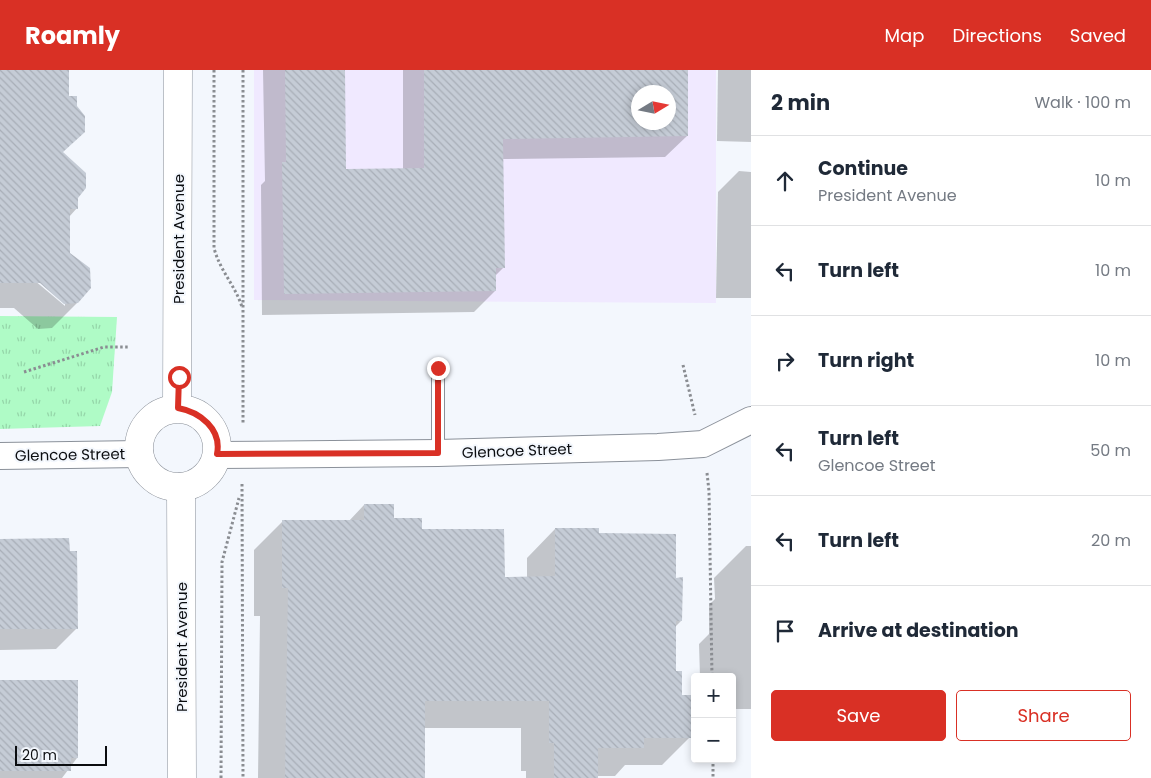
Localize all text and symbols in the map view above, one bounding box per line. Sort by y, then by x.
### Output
text: Roamly [25,19,120,52]
text: Map [885,23,924,48]
text: Directions [952,23,1042,48]
text: Saved [1070,23,1126,48]
north arrow [631,85,676,130]
text: 2 min [771,88,830,117]
text: Walk · 100 m [1034,91,1131,114]
text: Continue [818,155,908,182]
icon: ahead [771,167,799,195]
text: 10 m [1095,169,1131,192]
street label: President Avenue [168,174,189,304]
text: President Avenue [818,184,957,207]
icon: left [771,257,799,285]
text: Turn left [818,257,899,284]
text: 10 m [1095,259,1131,282]
icon: right [771,347,799,375]
text: Turn right [818,347,914,374]
text: 10 m [1095,349,1131,372]
route end [427,357,450,380]
route start [168,366,191,389]
text: Turn left [818,425,899,452]
icon: left [771,437,799,465]
street label: Glencoe Street [462,438,572,463]
text: 50 m [1090,439,1131,462]
street label: Glencoe Street [15,443,125,466]
text: Glencoe Street [818,454,936,477]
icon: left [771,527,799,555]
text: Turn left [818,527,899,554]
text: 20 m [1091,529,1131,552]
street label: President Avenue [171,582,192,712]
icon: arrive [771,617,799,645]
text: Arrive at destination [818,617,1019,644]
map controls [691,673,736,763]
button: + [691,673,736,718]
button: Save [771,690,946,741]
button: Share [956,690,1131,741]
button: − [691,718,736,763]
scale bar [15,743,108,766]
text: 20 m [22,745,57,765]

